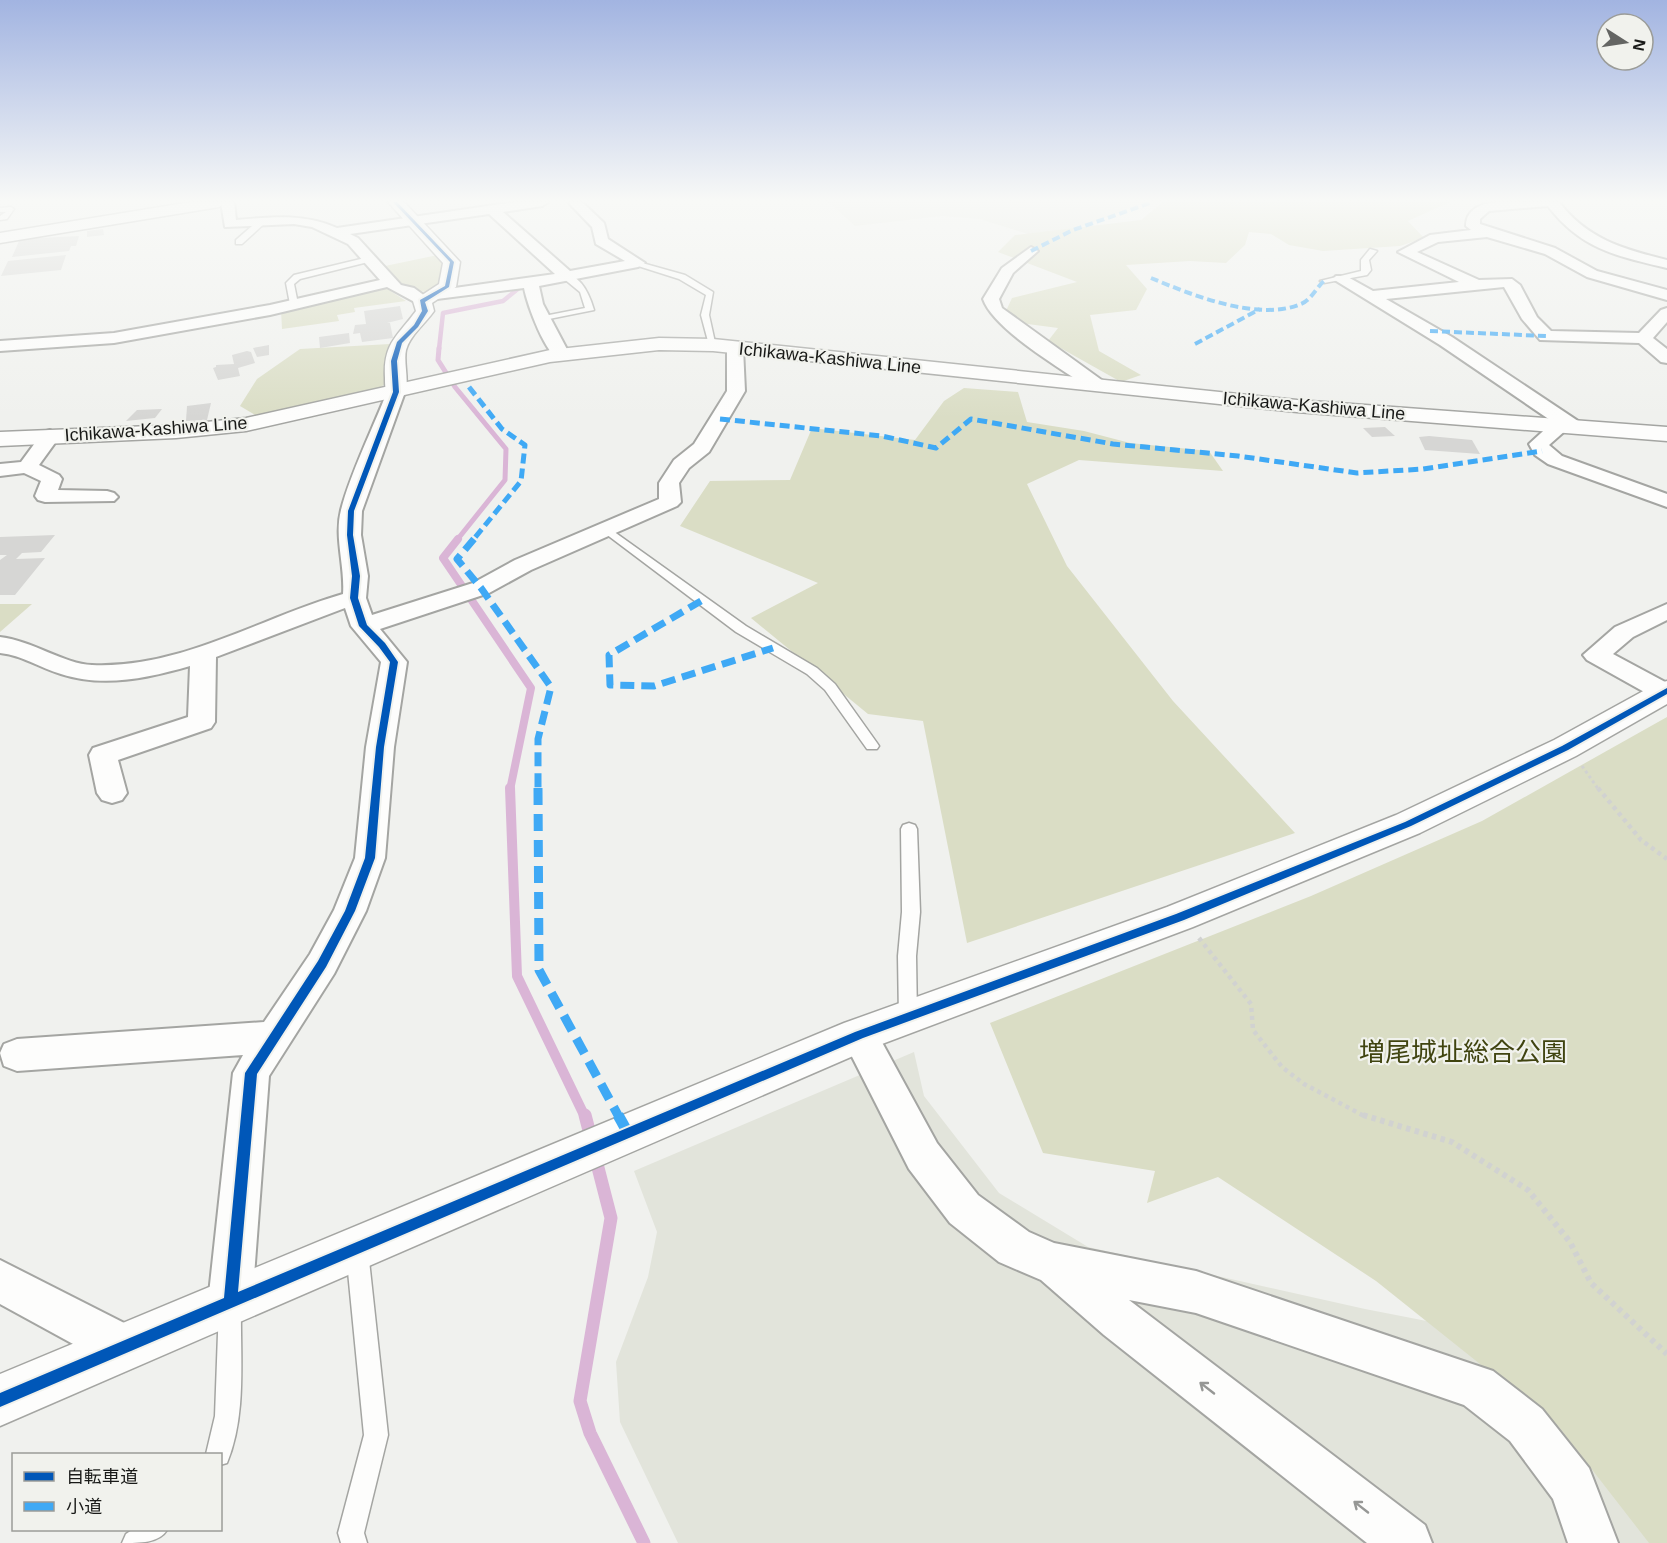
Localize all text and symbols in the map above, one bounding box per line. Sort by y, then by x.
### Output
north arrow [1595,12,1655,72]
text: N [1630,38,1649,52]
street label: Ichikawa-Kashiwa Line [738,338,922,378]
street label: Ichikawa-Kashiwa Line [1222,388,1406,424]
street label: Ichikawa-Kashiwa Line [64,413,248,445]
park label: 増尾城址総合公園 [1359,1037,1567,1067]
one-way arrow [1199,1382,1215,1395]
legend [12,1453,222,1531]
text: 自転車道 [66,1467,138,1487]
text: 小道 [66,1497,102,1517]
one-way arrow [1353,1501,1369,1514]

